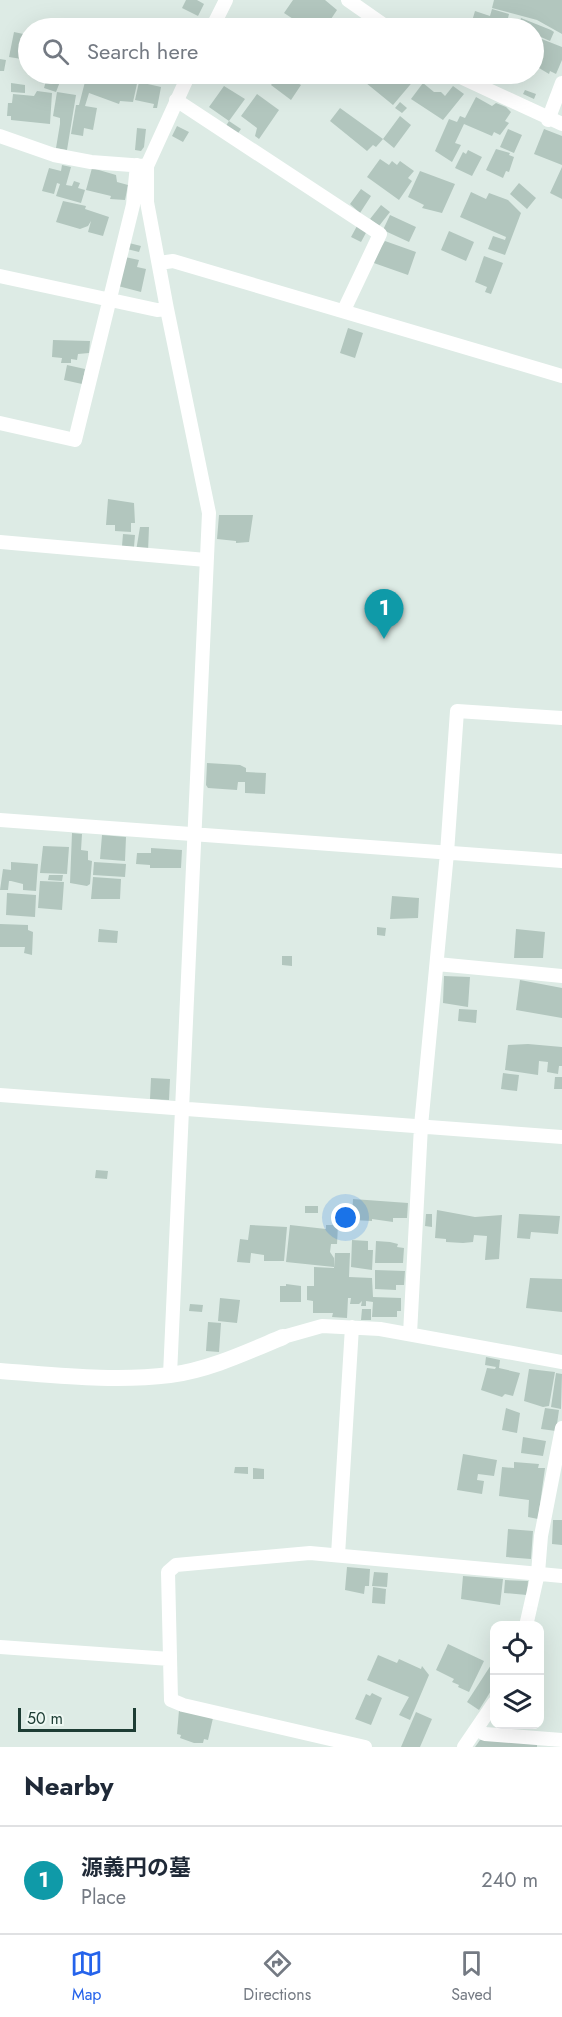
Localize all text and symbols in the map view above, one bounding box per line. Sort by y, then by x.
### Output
search box [18,18,544,84]
icon: search [39,35,72,68]
text: Search here [87,35,198,67]
pin: 1 [364,590,404,639]
your location [331,1203,360,1232]
map controls [490,1621,544,1729]
button: locate [490,1621,544,1675]
button: layers [490,1675,544,1729]
scale bar [18,1705,136,1732]
text: 50 m [27,1707,63,1730]
text: Nearby [24,1767,113,1805]
text: 源義円の墓 [81,1851,191,1883]
text: 1 [38,1866,49,1895]
text: 240 m [481,1866,538,1895]
text: Place [81,1883,126,1912]
tab: Map [70,1947,103,2006]
tab: Directions [243,1947,311,2006]
tab: Saved [451,1947,492,2006]

